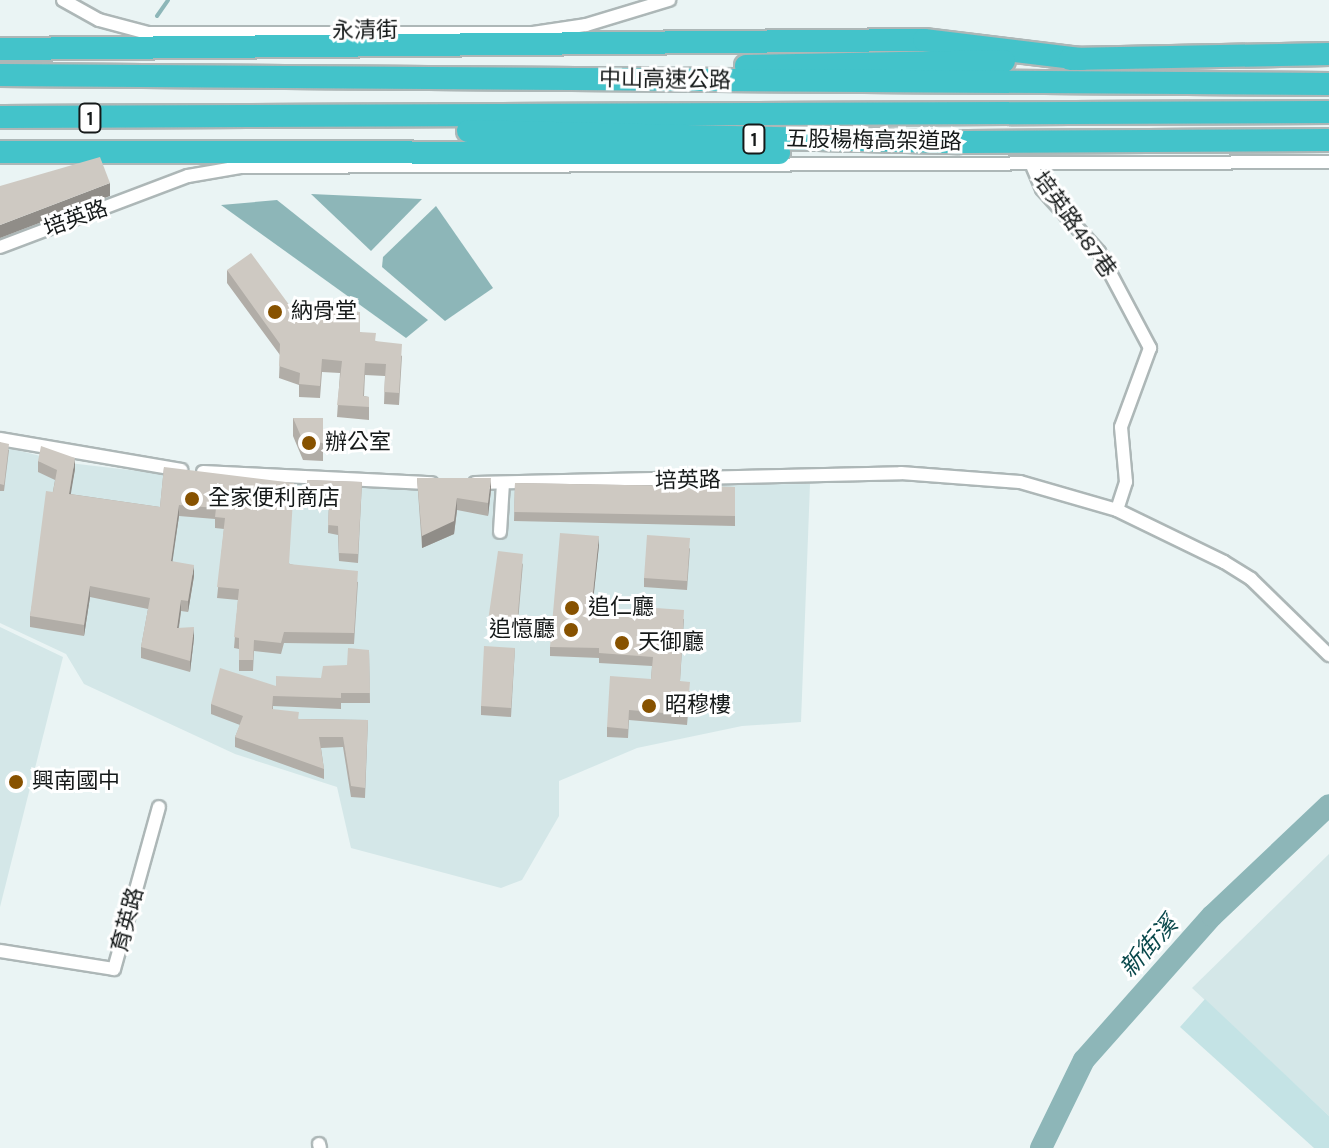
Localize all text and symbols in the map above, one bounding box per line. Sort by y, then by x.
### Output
street label: 永清街 [332,17,398,45]
street label: 中山高速公路 [599,66,731,94]
road number: 1 [78,102,102,134]
road number: 1 [742,123,766,155]
street label: 五股楊梅高架道路 [786,126,962,156]
street label: 培英路487巷 [1027,167,1121,283]
street label: 培英路 [40,195,112,243]
place label: 納骨堂 [291,299,357,325]
marker: 納骨堂 [266,303,284,321]
place label: 辦公室 [325,430,391,456]
marker: 辦公室 [300,434,318,452]
street label: 培英路 [655,467,721,495]
place label: 全家便利商店 [208,486,340,512]
marker: 全家便利商店 [183,490,201,508]
place label: 追仁廳 [588,595,654,621]
marker: 追仁廳 [563,599,581,617]
place label: 追憶廳 [489,617,555,643]
marker: 追憶廳 [562,621,580,639]
place label: 天御廳 [638,630,704,656]
marker: 天御廳 [613,634,631,652]
place label: 昭穆樓 [665,693,731,719]
marker: 昭穆樓 [640,697,658,715]
place label: 興南國中 [32,769,120,795]
marker: 興南國中 [7,773,25,791]
street label: 育英路 [107,885,149,955]
water label: 新街溪 [1114,911,1184,983]

